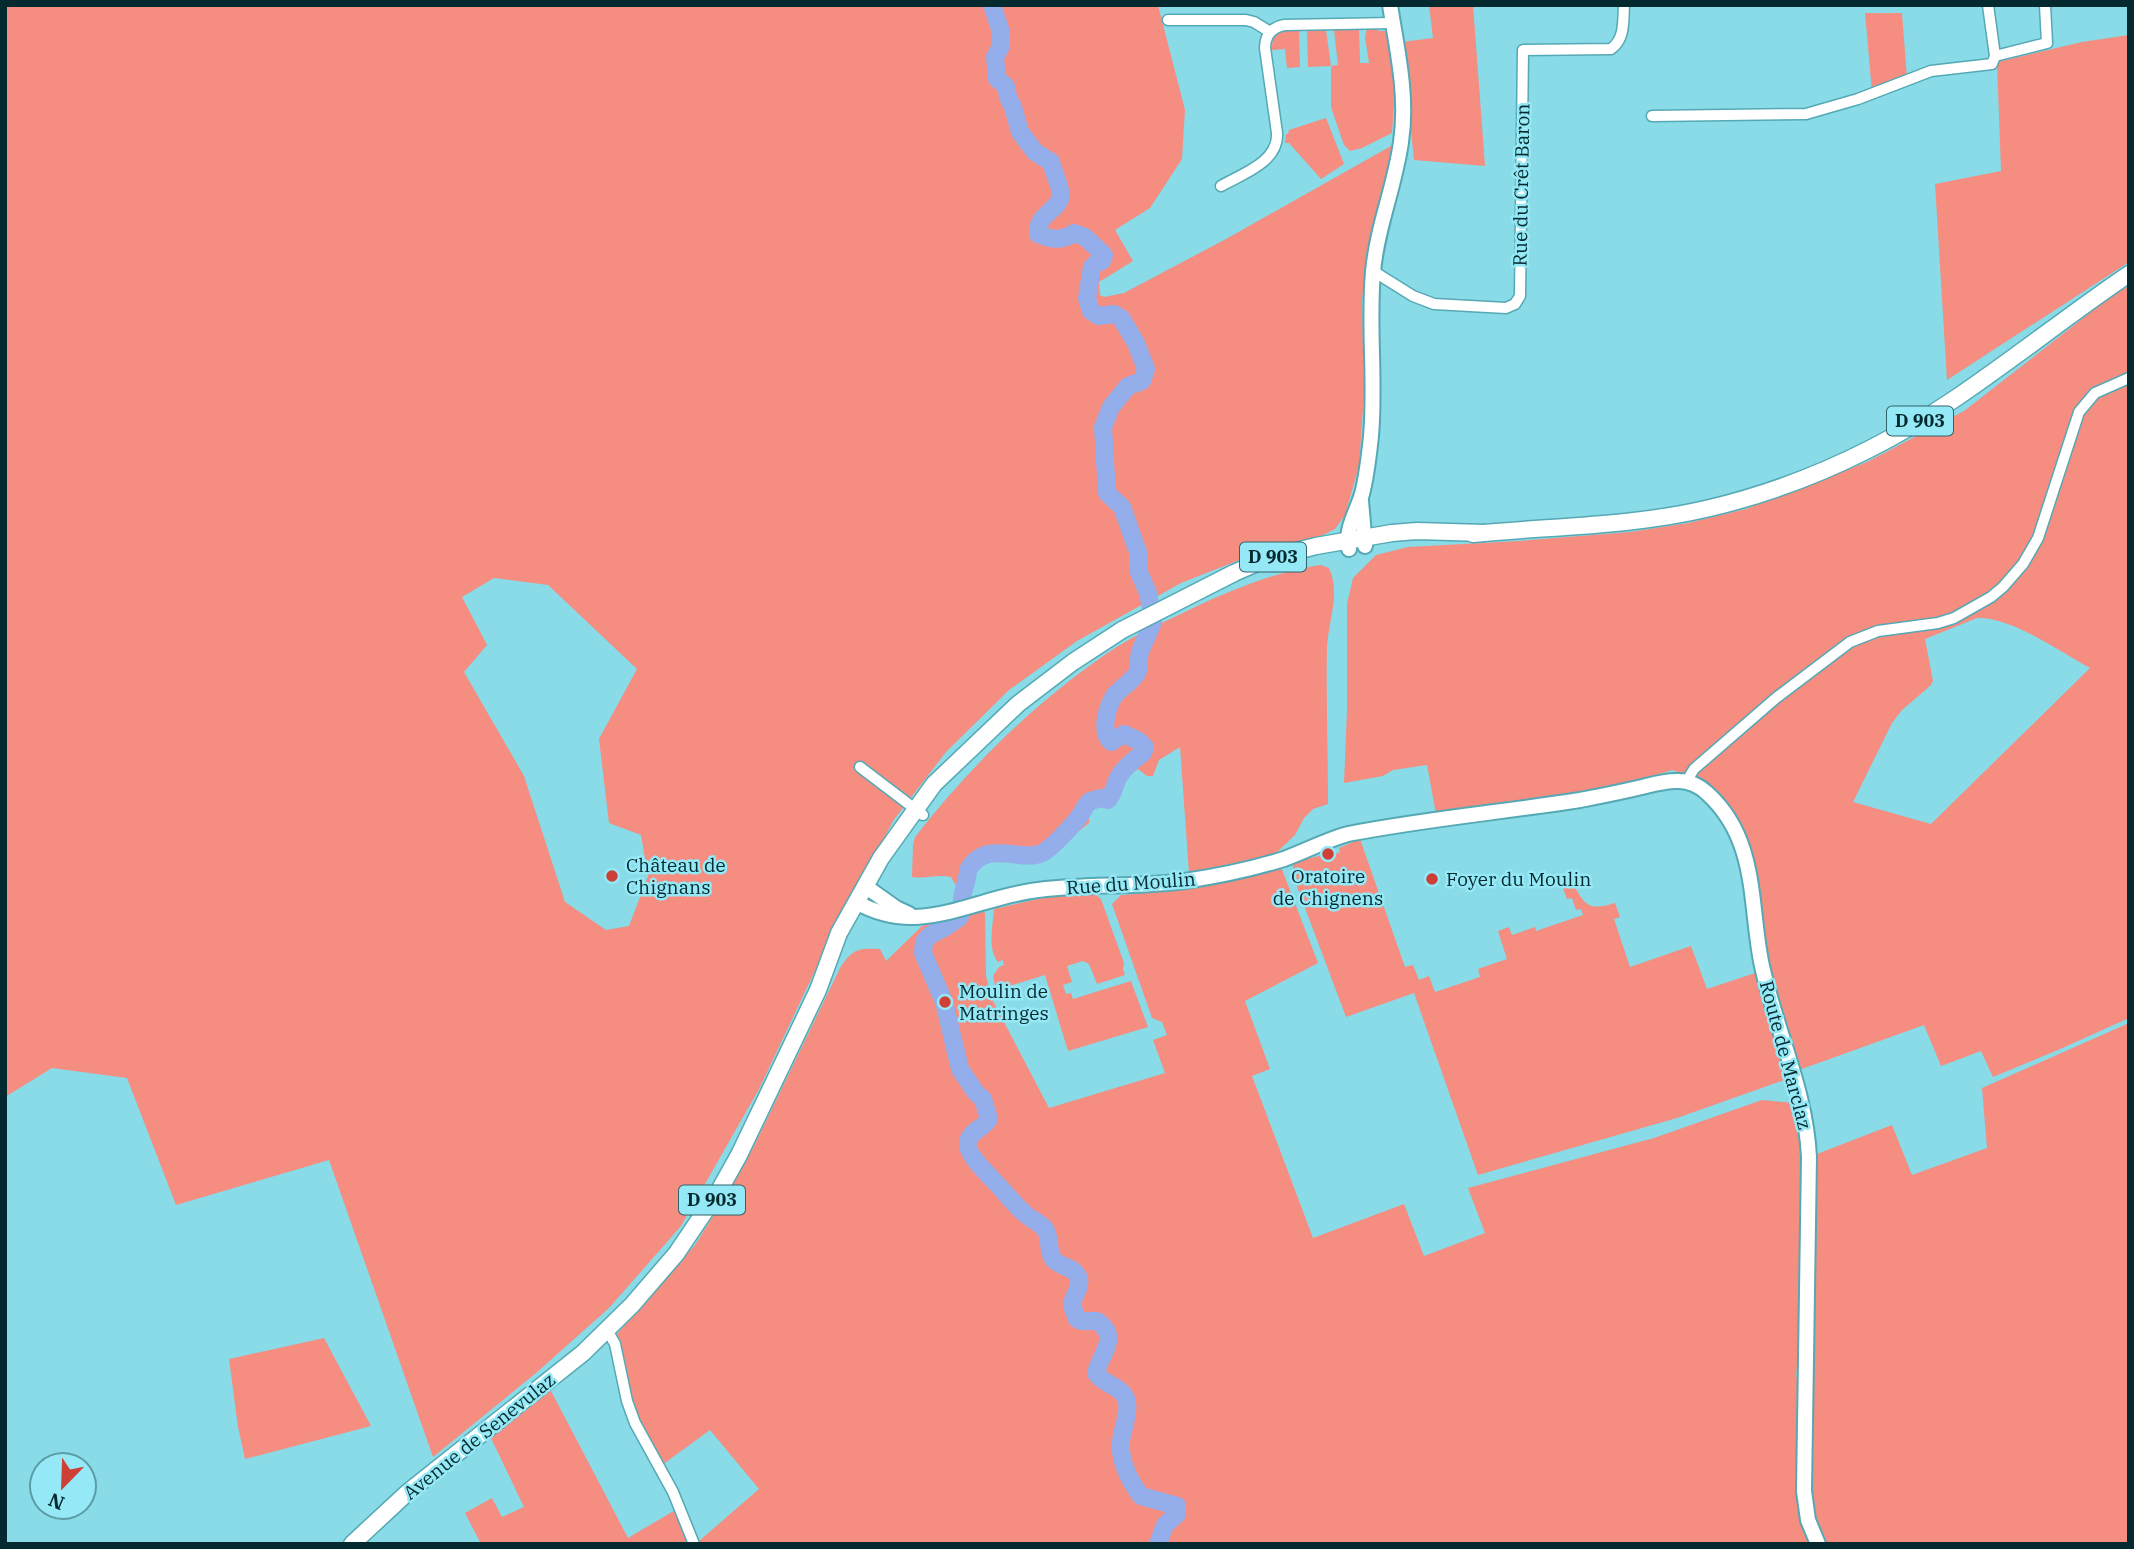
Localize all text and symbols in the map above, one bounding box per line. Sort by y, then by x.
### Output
street label: Rue du Crêt Baron [1508,103,1534,267]
road number: D 903 [1887,407,1953,436]
road number: D 903 [1240,542,1306,572]
marker: Oratoire de Chignens [1320,846,1336,862]
place label: Château de Chignans [626,853,726,899]
place label: Oratoire de Chignens [1273,864,1383,910]
street label: Rue du Moulin [1066,867,1196,899]
place label: Foyer du Moulin [1446,867,1591,891]
marker: Château de Chignans [604,868,620,884]
marker: Foyer du Moulin [1424,871,1440,887]
street label: Route de Marclaz [1755,978,1817,1132]
place label: Moulin de Matringes [959,979,1049,1025]
marker: Moulin de Matringes [937,994,953,1010]
road number: D 903 [679,1185,745,1214]
street label: Avenue de Senevulaz [398,1367,560,1505]
north arrow [28,1451,98,1521]
text: N [45,1488,68,1516]

